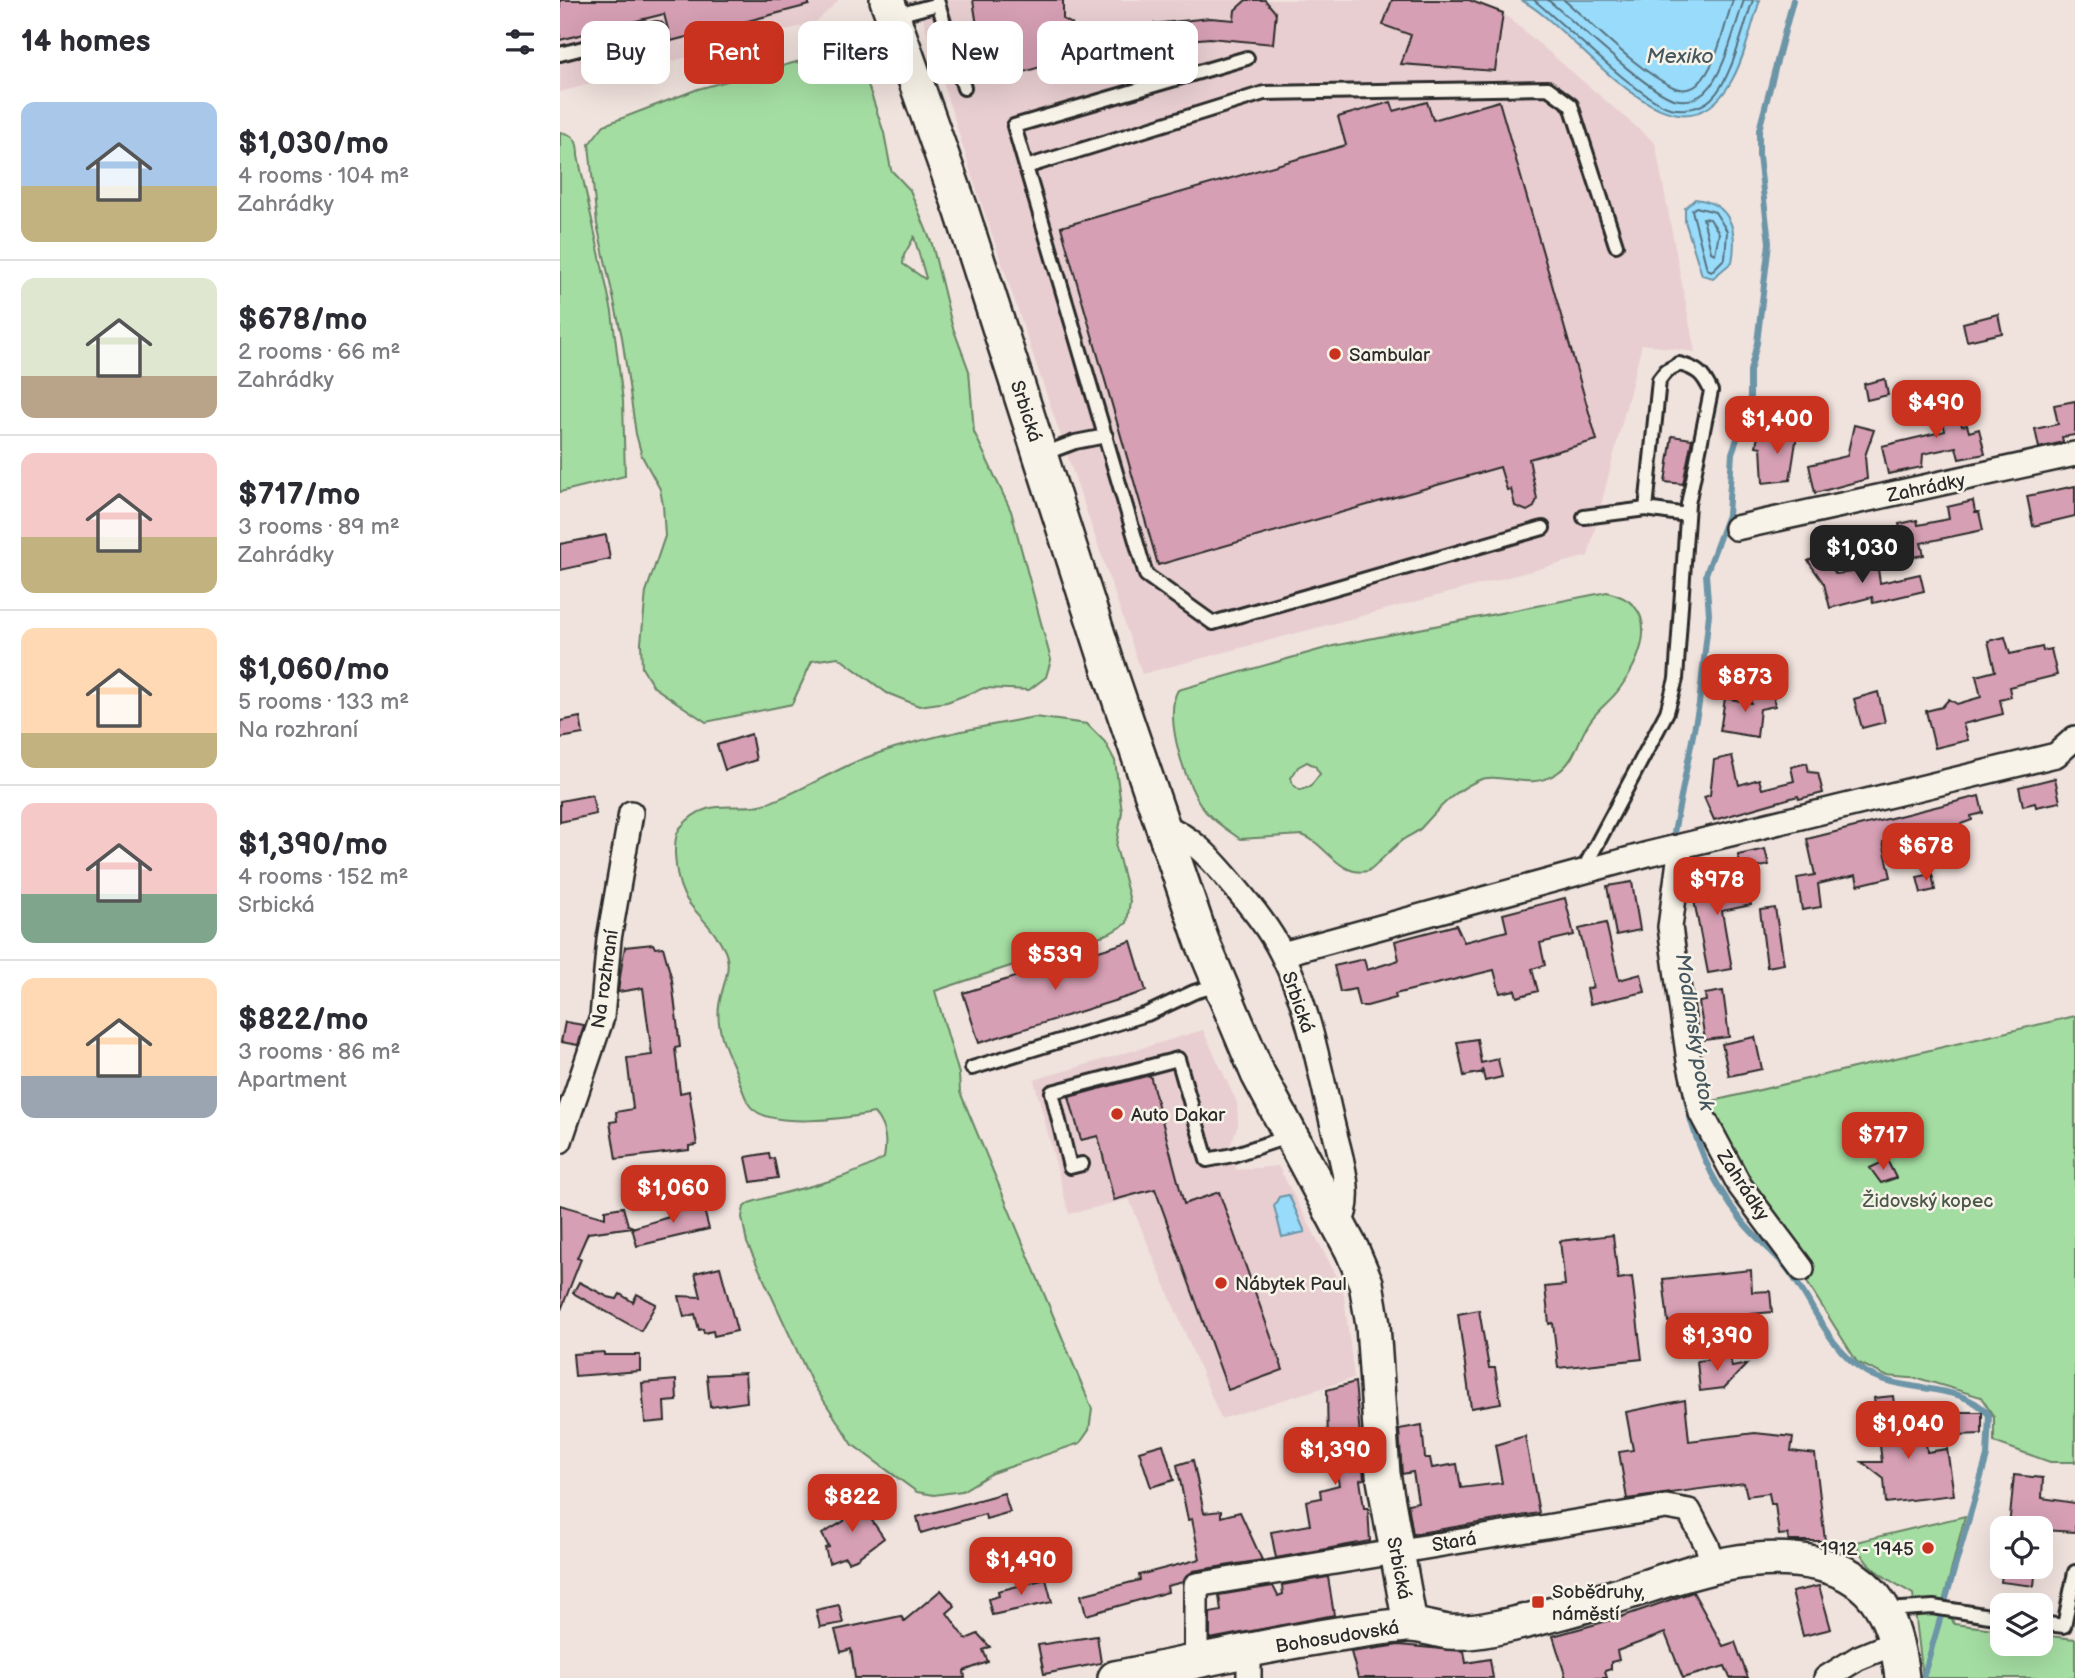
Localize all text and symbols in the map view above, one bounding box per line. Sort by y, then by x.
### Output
chip: Buy [581,21,670,84]
chip: Rent [684,21,784,84]
chip: Filters [798,21,913,84]
chip: New [927,21,1023,84]
chip: Apartment [1037,21,1198,84]
icon: filters [501,23,539,61]
text: 14 homes [21,24,150,60]
water label: Mexiko [1646,44,1714,69]
text: $1,030/mo [238,126,389,162]
icon: home [77,130,161,214]
text: 4 rooms · 104 m² [238,162,409,190]
text: Zahrádky [238,190,334,218]
text: $678/mo [238,302,367,338]
icon: home [77,306,161,390]
text: 2 rooms · 66 m² [238,338,400,366]
place label: Sambular [1349,344,1431,367]
marker: Sambular [1327,346,1343,362]
text: Zahrádky [238,366,334,394]
street label: Srbická [1005,378,1046,445]
pin: $490 [1895,380,1977,440]
text: $490 [1908,389,1964,417]
pin: $1,400 [1720,396,1834,456]
text: $1,400 [1741,405,1813,433]
street label: Zahrádky [1884,469,1968,508]
text: $717/mo [238,477,360,513]
icon: home [77,481,161,565]
text: 3 rooms · 89 m² [238,513,400,541]
pin: $1,030 [1805,526,1919,585]
text: $1,030 [1826,534,1898,562]
text: Zahrádky [238,541,334,569]
text: $1,060/mo [238,652,389,688]
pin: $873 [1704,654,1786,714]
icon: home [77,656,161,740]
text: $873 [1717,663,1773,691]
text: 5 rooms · 133 m² [238,688,409,716]
text: Na rozhraní [238,716,358,744]
pin: $678 [1885,824,1967,883]
text: $1,390/mo [238,827,388,863]
icon: home [77,831,161,915]
text: $678 [1898,832,1954,860]
pin: $978 [1676,858,1758,917]
text: 4 rooms · 152 m² [238,863,408,891]
text: $978 [1689,866,1745,894]
text: Srbická [238,891,315,919]
street label: Na rozhraní [587,928,624,1030]
pin: $539 [1014,932,1096,992]
text: $539 [1027,941,1083,969]
water label: Modlanský potok [1670,952,1719,1113]
street label: Srbická [1276,969,1319,1036]
text: $822/mo [238,1002,368,1038]
icon: home [77,1006,161,1090]
text: 3 rooms · 86 m² [238,1038,400,1066]
text: Apartment [238,1066,347,1094]
place label: Auto Dakar [1131,1104,1226,1127]
marker: Auto Dakar [1109,1106,1125,1122]
pin: $717 [1842,1112,1924,1172]
text: $717 [1858,1121,1908,1149]
street label: Zahrádky [1711,1145,1774,1226]
pin: $1,060 [616,1166,730,1225]
text: $1,060 [637,1174,709,1202]
park label: Židovský kopec [1862,1189,1993,1213]
place label: Nábytek Paul [1235,1273,1347,1296]
marker: Nábytek Paul [1213,1275,1229,1291]
pin: $1,390 [1660,1314,1774,1373]
text: $1,390 [1681,1322,1753,1350]
pin: $1,040 [1851,1402,1965,1461]
text: $1,040 [1872,1410,1944,1438]
pin: $1,390 [1278,1428,1392,1487]
text: $1,390 [1299,1436,1371,1464]
pin: $822 [811,1474,893,1534]
text: $822 [824,1483,880,1511]
map controls [1990,1516,2053,1656]
button: locate [1990,1516,2053,1579]
street label: Stará [1430,1528,1478,1557]
street label: Srbická [1381,1535,1416,1602]
pin: $1,490 [964,1538,1078,1597]
place label: 1912 - 1945 [1821,1538,1914,1561]
marker: 1912 - 1945 [1920,1540,1936,1556]
text: $1,490 [985,1546,1057,1574]
place label: Sobědruhy, náměstí [1552,1581,1645,1626]
button: layers [1990,1593,2053,1656]
marker: Sobědruhy, náměstí [1530,1594,1546,1610]
street label: Bohosudovská [1274,1616,1401,1659]

